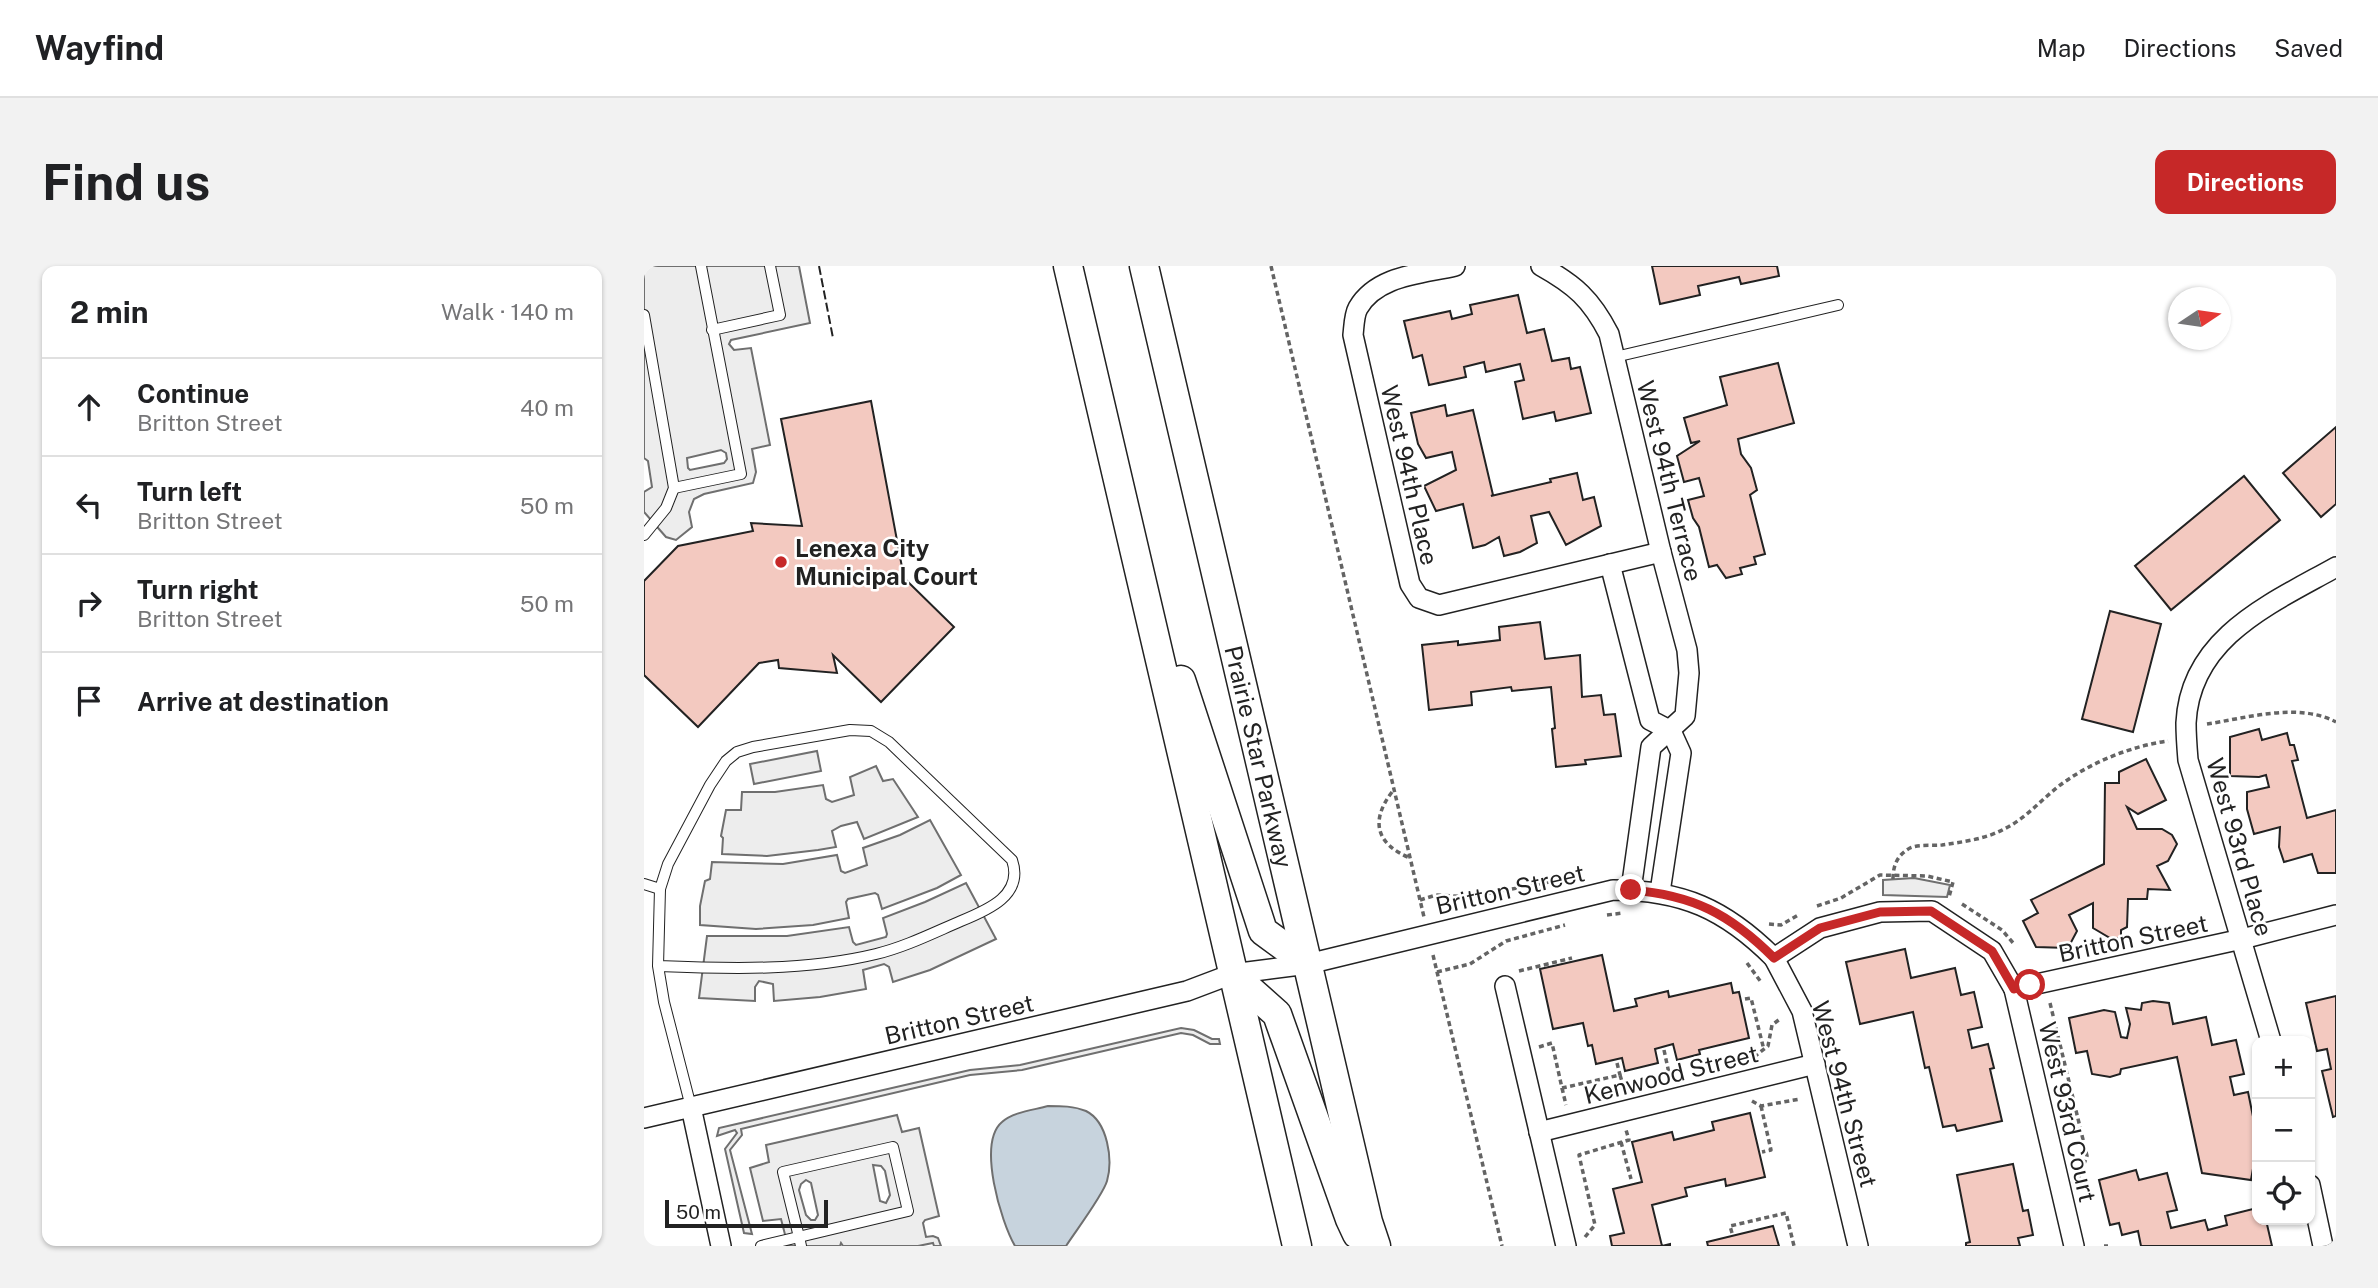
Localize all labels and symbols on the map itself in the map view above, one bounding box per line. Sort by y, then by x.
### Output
north arrow [2168,287,2231,350]
street label: West 94th Terrace [1632,378,1708,584]
street label: West 94th Place [1376,382,1444,568]
place label: Lenexa City Municipal Court [795,534,978,590]
marker: Lenexa City Municipal Court [773,554,789,570]
street label: Prairie Star Parkway [1219,643,1299,871]
street label: West 93rd Place [2201,755,2279,939]
street label: Britton Street [1433,858,1587,920]
route end [1615,874,1646,905]
street label: Britton Street [2056,909,2210,967]
route start [2014,969,2045,1000]
street label: Britton Street [882,988,1036,1050]
street label: West 94th Street [1807,998,1883,1190]
street label: West 93rd Court [2034,1019,2102,1205]
street label: Kenwood Street [1581,1039,1761,1109]
scale bar [665,1197,828,1229]

